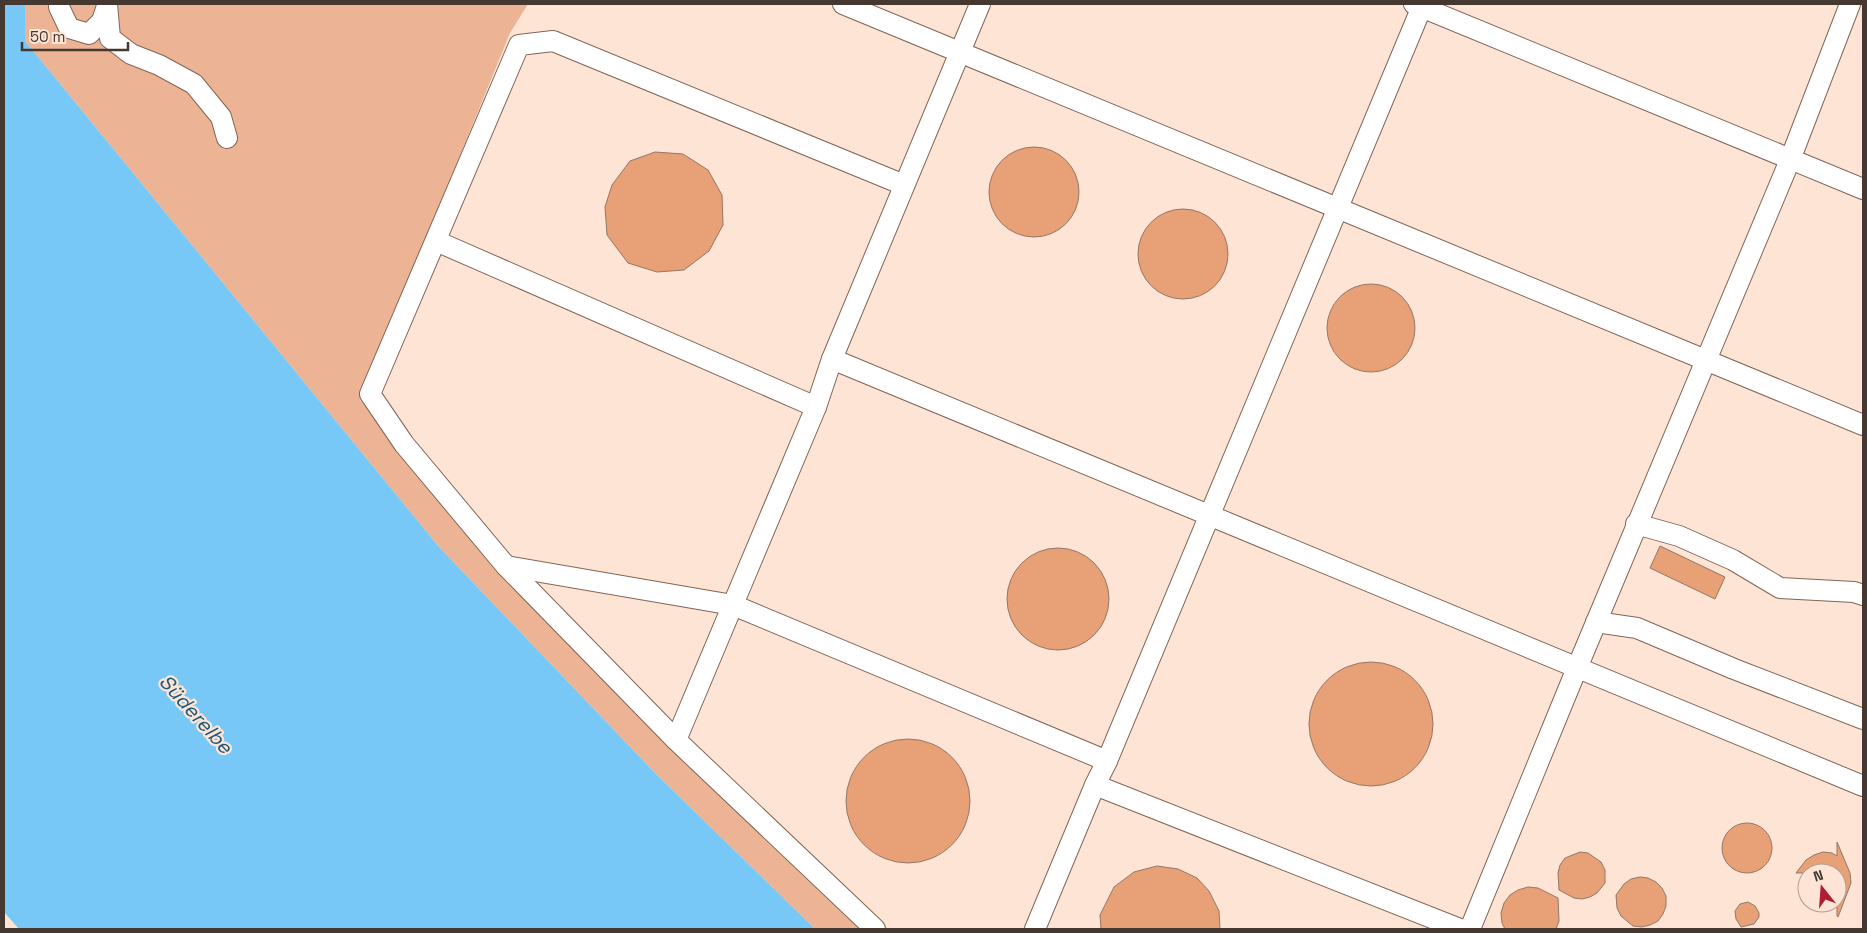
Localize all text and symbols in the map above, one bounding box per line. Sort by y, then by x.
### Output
scale bar [22,20,129,52]
text: 50 m [30,27,65,46]
water label: Süderelbe [154,669,239,760]
north arrow [1797,863,1847,913]
text: N [1811,866,1825,886]

